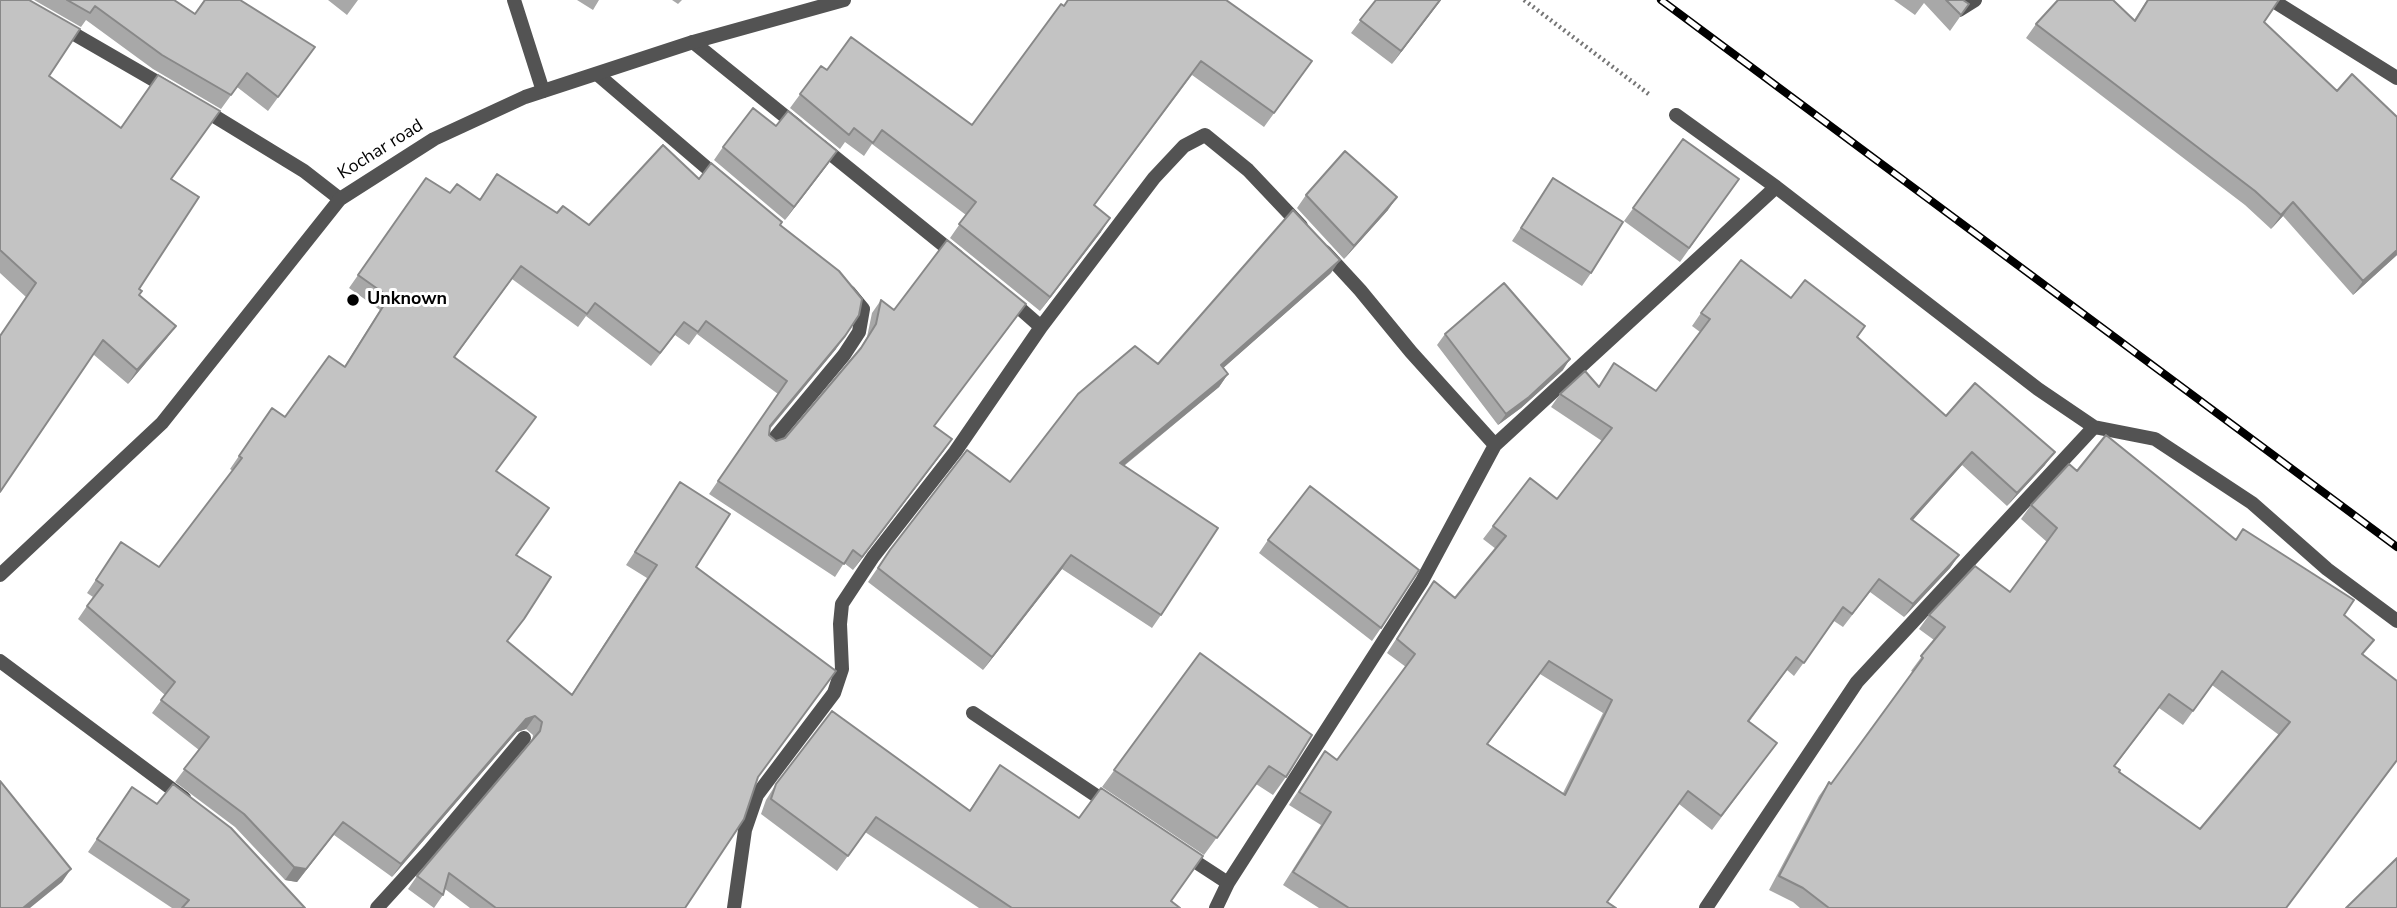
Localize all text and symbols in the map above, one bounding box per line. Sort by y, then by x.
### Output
street label: Kochar road [334,115,428,185]
place label: Unknown [367,289,447,311]
marker: Unknown [345,292,361,308]

